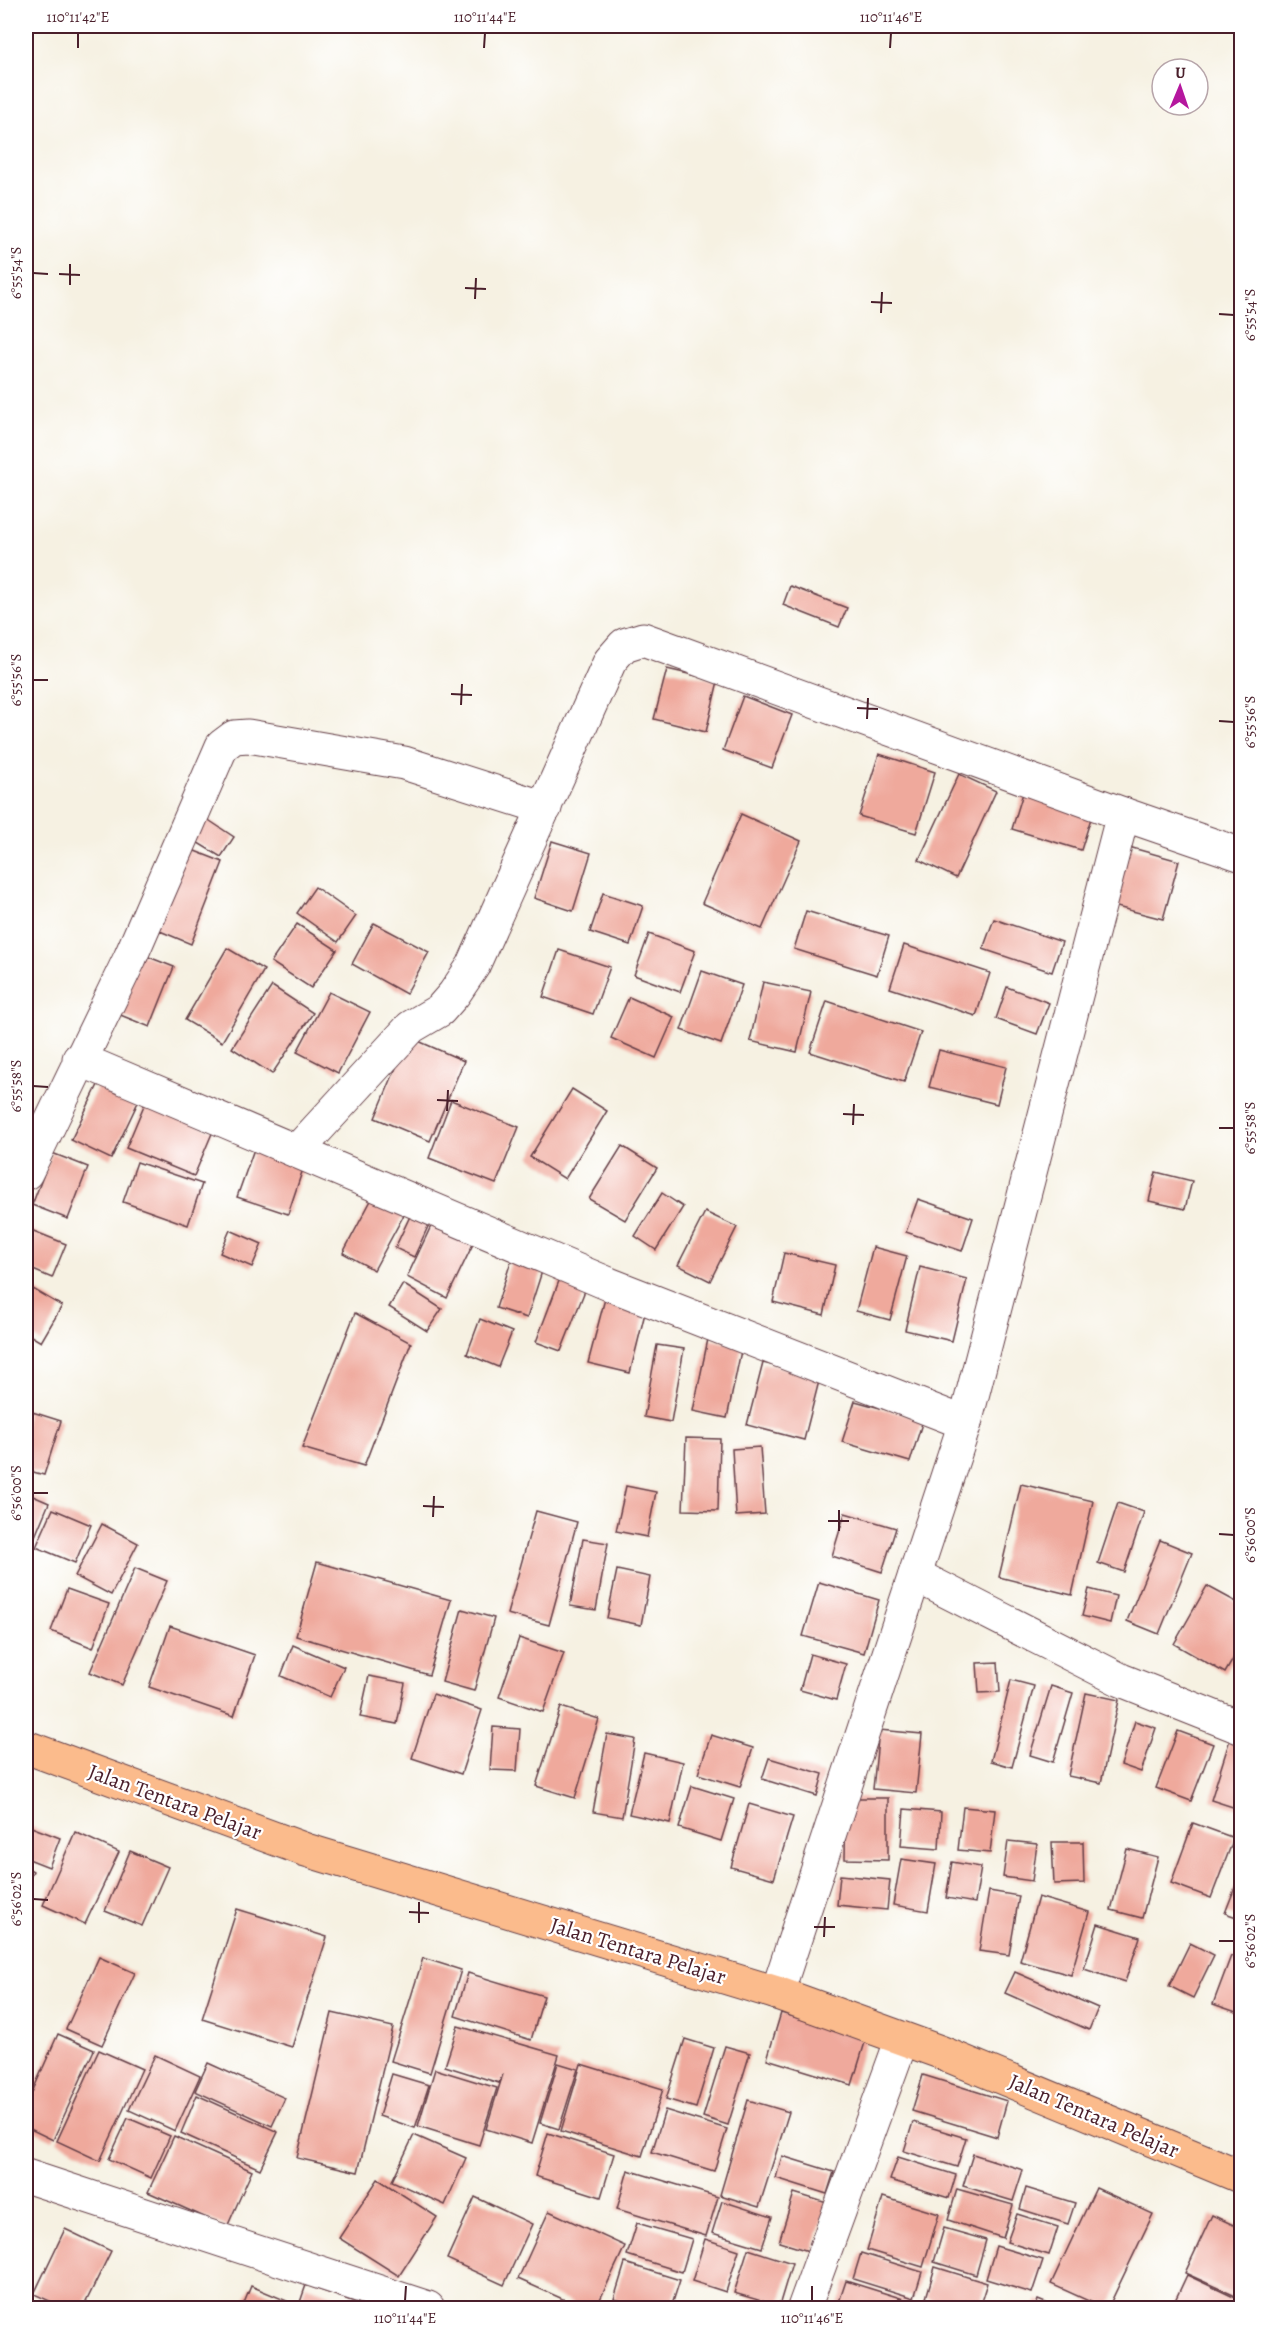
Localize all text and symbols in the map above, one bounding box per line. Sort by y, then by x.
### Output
text: 110°11'42"E [47,7,109,27]
text: 110°11'44"E [454,7,516,27]
text: 110°11'46"E [860,7,922,27]
north arrow [1150,57,1210,117]
text: U [1175,62,1187,84]
text: 6°55'54"S [6,247,26,299]
text: 6°55'54"S [1240,289,1260,341]
text: 6°55'56"S [6,654,26,706]
text: 6°55'56"S [1240,696,1260,748]
text: 6°55'58"S [6,1059,26,1113]
text: 6°55'58"S [1240,1101,1260,1155]
text: 6°56'00"S [6,1465,26,1521]
text: 6°56'00"S [1240,1507,1260,1563]
street label: Jalan Tentara Pelajar [84,1757,266,1847]
text: 6°56'02"S [6,1871,26,1927]
street label: Jalan Tentara Pelajar [546,1910,730,1992]
text: 6°56'02"S [1240,1913,1260,1969]
street label: Jalan Tentara Pelajar [1004,2067,1184,2165]
text: 110°11'44"E [374,2308,436,2328]
text: 110°11'46"E [781,2308,843,2328]

